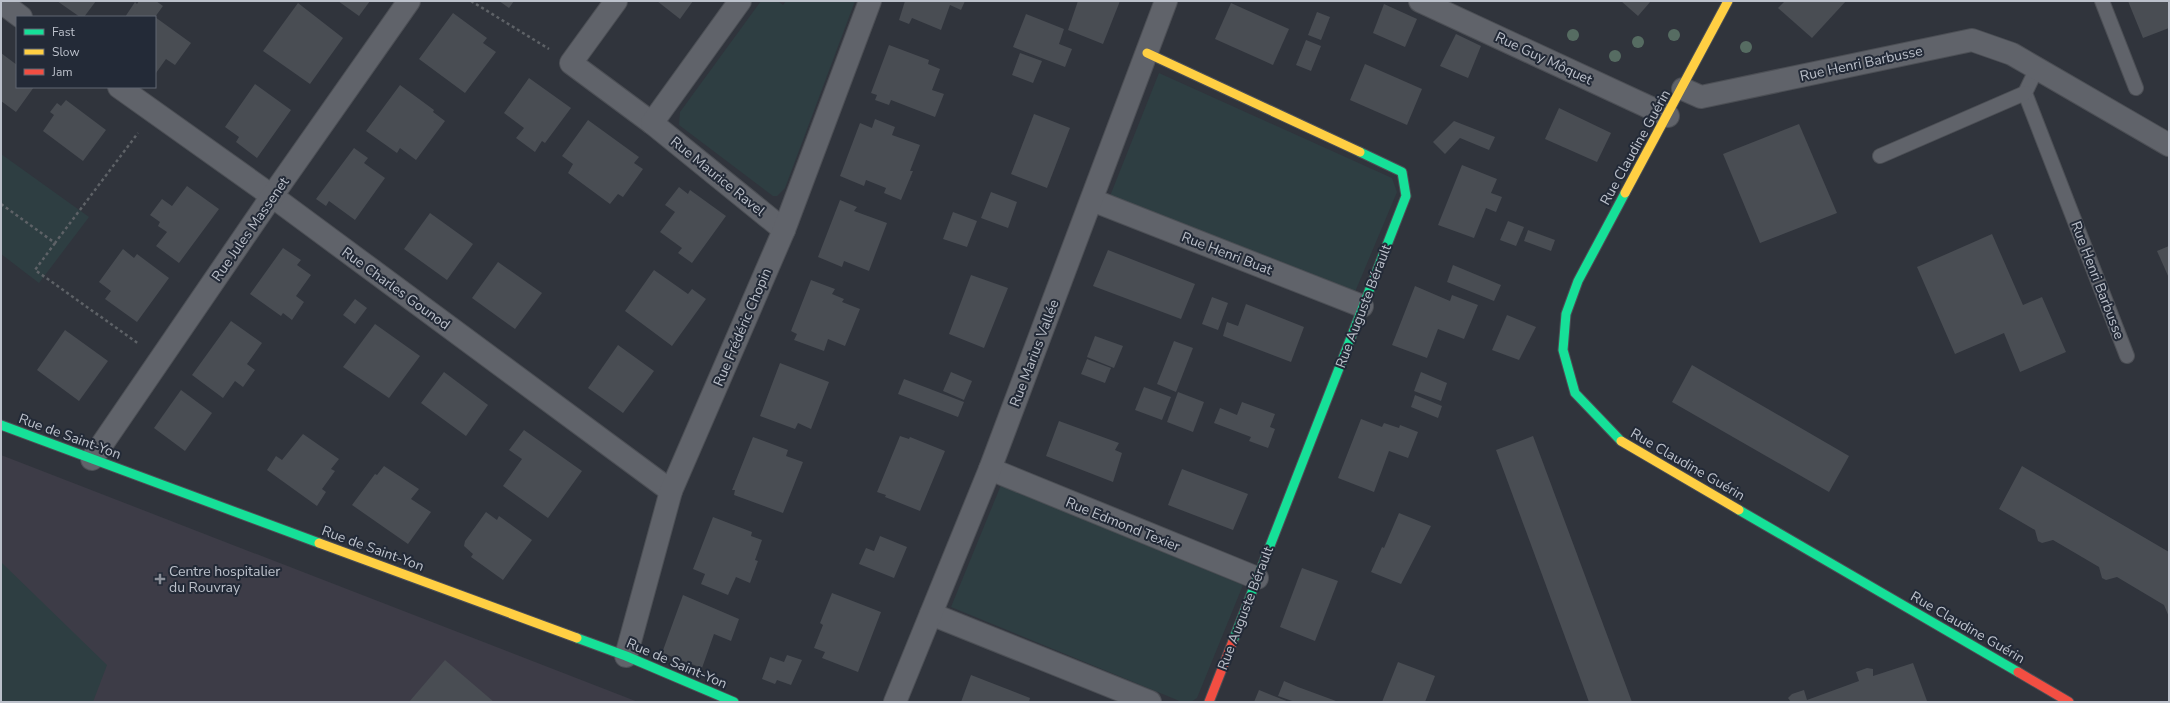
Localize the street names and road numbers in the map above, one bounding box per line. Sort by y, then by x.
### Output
street label: Rue Guy Môquet [1492,28,1596,89]
street label: Rue Henri Barbusse [1798,41,1924,86]
street label: Rue Claudine Guérin [1596,86,1675,208]
street label: Rue Maurice Ravel [666,132,770,221]
street label: Rue Jules Massenet [207,173,294,285]
street label: Rue Henri Barbusse [2066,218,2129,342]
street label: Rue Henri Buat [1179,227,1275,280]
street label: Rue Auguste Bérault [1331,242,1396,371]
street label: Rue Charles Gounod [338,243,454,334]
street label: Rue Frédéric Chopin [709,265,776,389]
street label: Rue Marius Vallée [1005,297,1064,410]
street label: Rue de Saint-Yon [16,409,124,464]
street label: Rue Claudine Guérin [1627,424,1748,505]
street label: Rue Edmond Texier [1063,493,1183,556]
street label: Rue de Saint-Yon [319,521,427,576]
street label: Rue Auguste Bérault [1213,544,1278,673]
street label: Rue Claudine Guérin [1907,587,2028,668]
street label: Rue de Saint-Yon [624,634,730,693]

